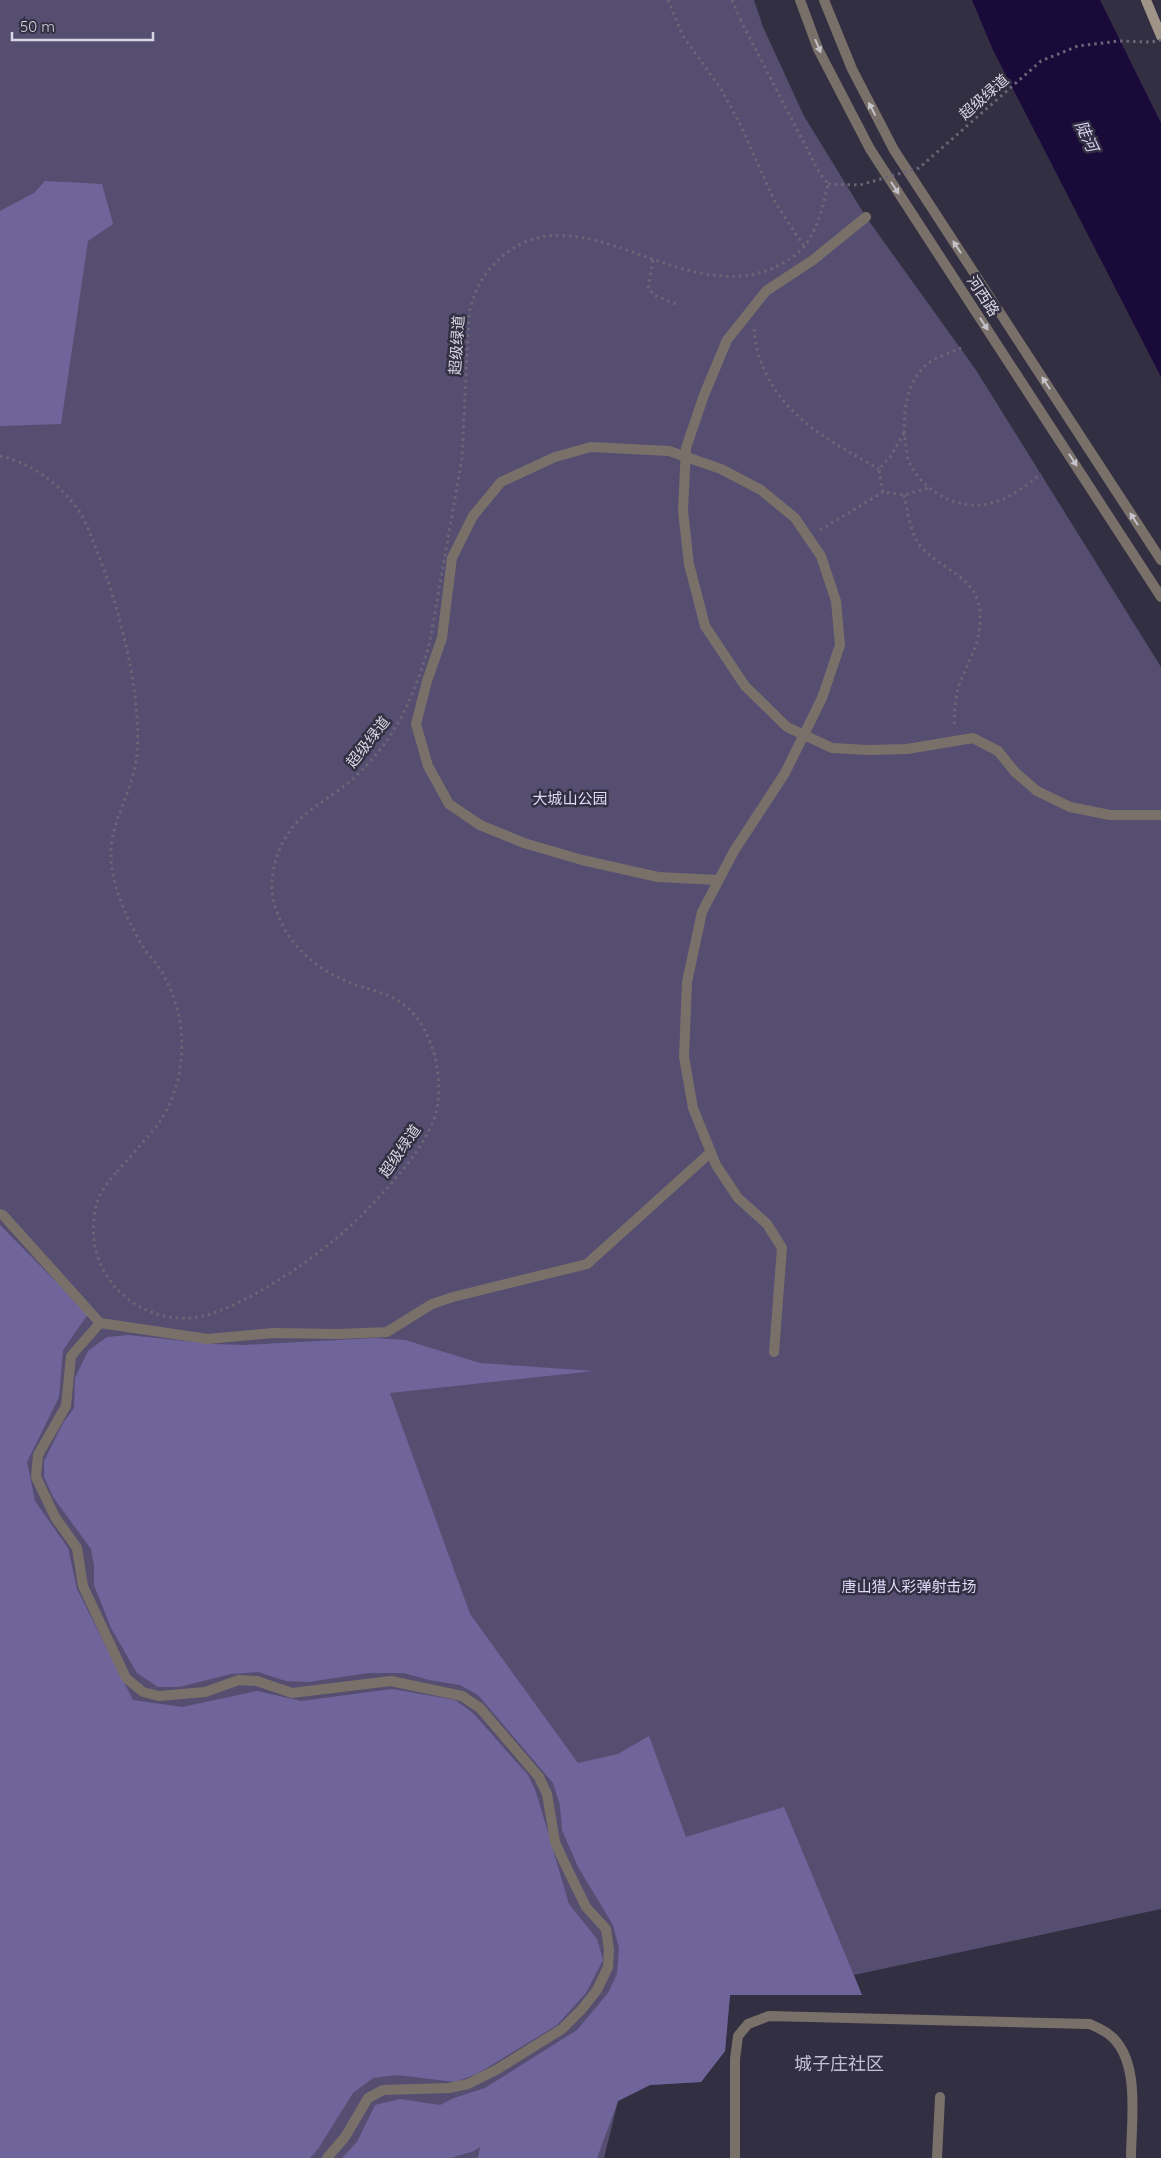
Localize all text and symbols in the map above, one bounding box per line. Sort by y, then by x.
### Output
scale bar [12,10,154,42]
text: 50 m [20,17,55,36]
one-way arrow [814,39,822,53]
street label: 超级绿道 [955,70,1013,123]
one-way arrow [868,101,876,116]
water label: 陡河 [1071,117,1104,157]
one-way arrow [891,181,900,195]
one-way arrow [952,240,962,254]
street label: 河西路 [963,272,1004,320]
street label: 超级绿道 [445,314,468,376]
one-way arrow [979,318,989,331]
one-way arrow [1041,377,1050,390]
one-way arrow [1068,454,1077,467]
one-way arrow [1130,513,1139,526]
street label: 超级绿道 [342,712,394,771]
park label: 大城山公园 [532,789,608,808]
street label: 超级绿道 [375,1121,425,1181]
park label: 唐山猎人彩弹射击场 [841,1577,977,1596]
district label: 城子庄社区 [794,2052,884,2075]

